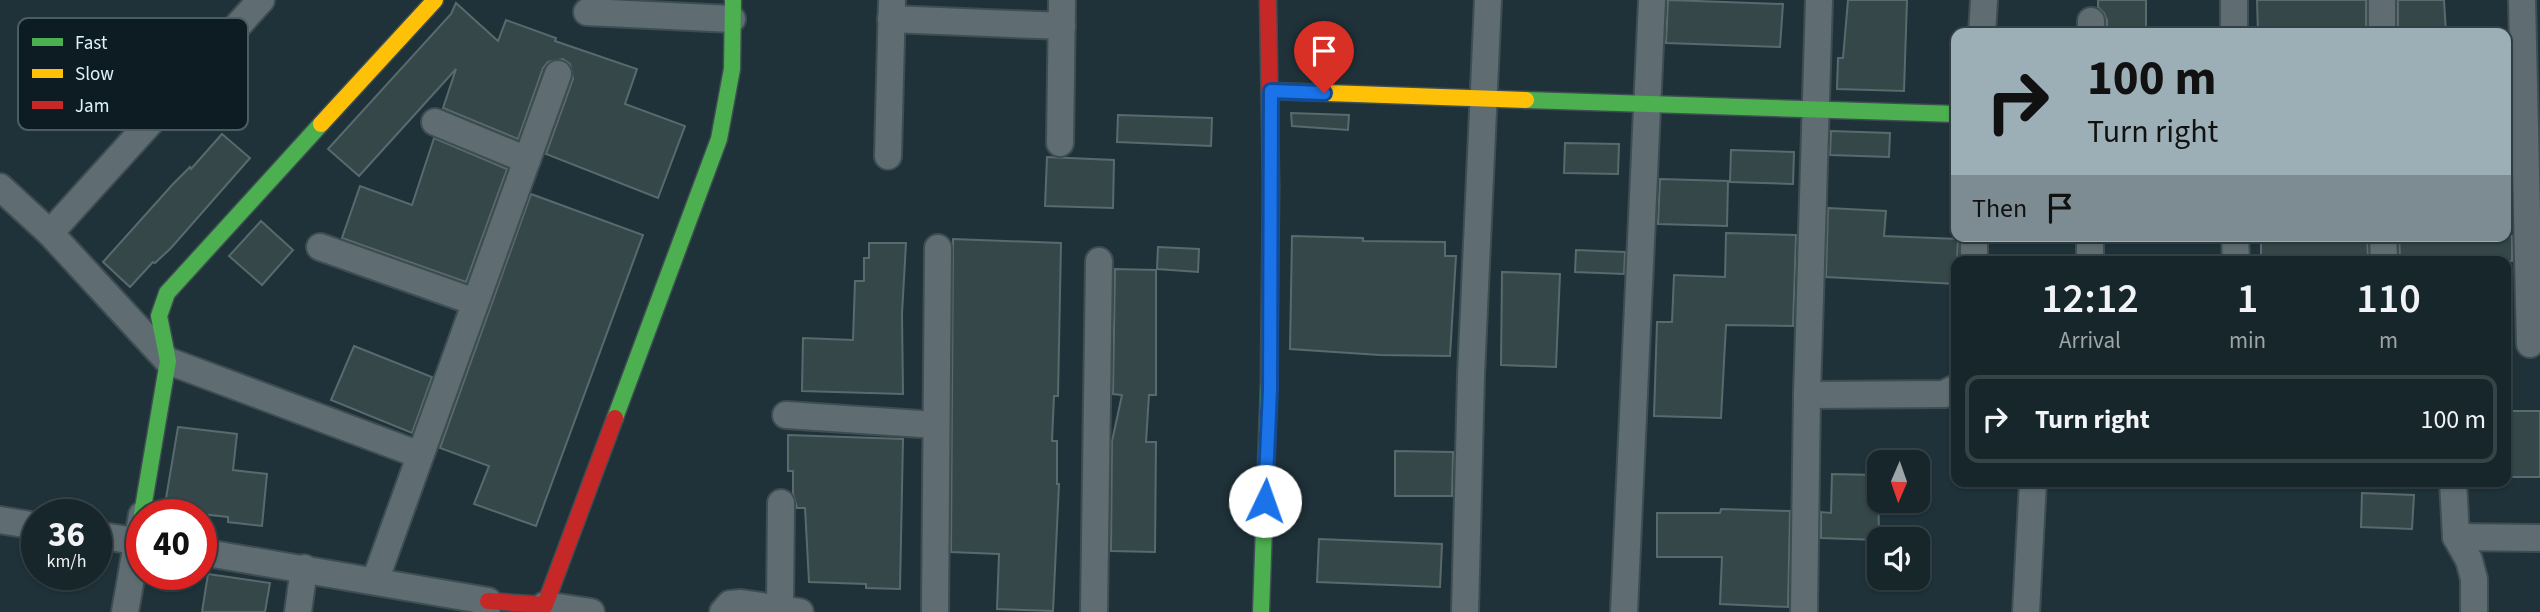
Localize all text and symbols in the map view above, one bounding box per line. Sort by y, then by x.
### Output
legend [18,18,248,130]
pin [1294,21,1354,93]
text: Fast [75,30,108,57]
icon: arrive [1305,32,1343,70]
text: 100 m [2087,44,2216,114]
icon: right [1972,56,2063,147]
text: Slow [75,61,114,88]
text: Jam [75,93,109,120]
text: Turn right [2087,109,2218,155]
icon: arrive [2041,189,2079,227]
text: Then [1972,190,2027,227]
text: 12:12 [2041,269,2139,329]
text: 1 [2237,269,2258,329]
text: 110 [2356,269,2421,329]
text: Arrival [2059,324,2121,357]
text: min [2229,324,2266,357]
text: m [2379,324,2398,357]
icon: right [1976,400,2014,438]
text: Turn right [2035,401,2150,438]
text: 100 m [2420,401,2486,438]
north arrow [1867,450,1930,513]
map controls [1867,450,1930,590]
position arrow [1228,464,1302,538]
speed limit sign: 40 [126,499,217,590]
text: 36 [48,510,85,560]
button: sound [1867,527,1930,590]
text: km/h [47,549,86,574]

